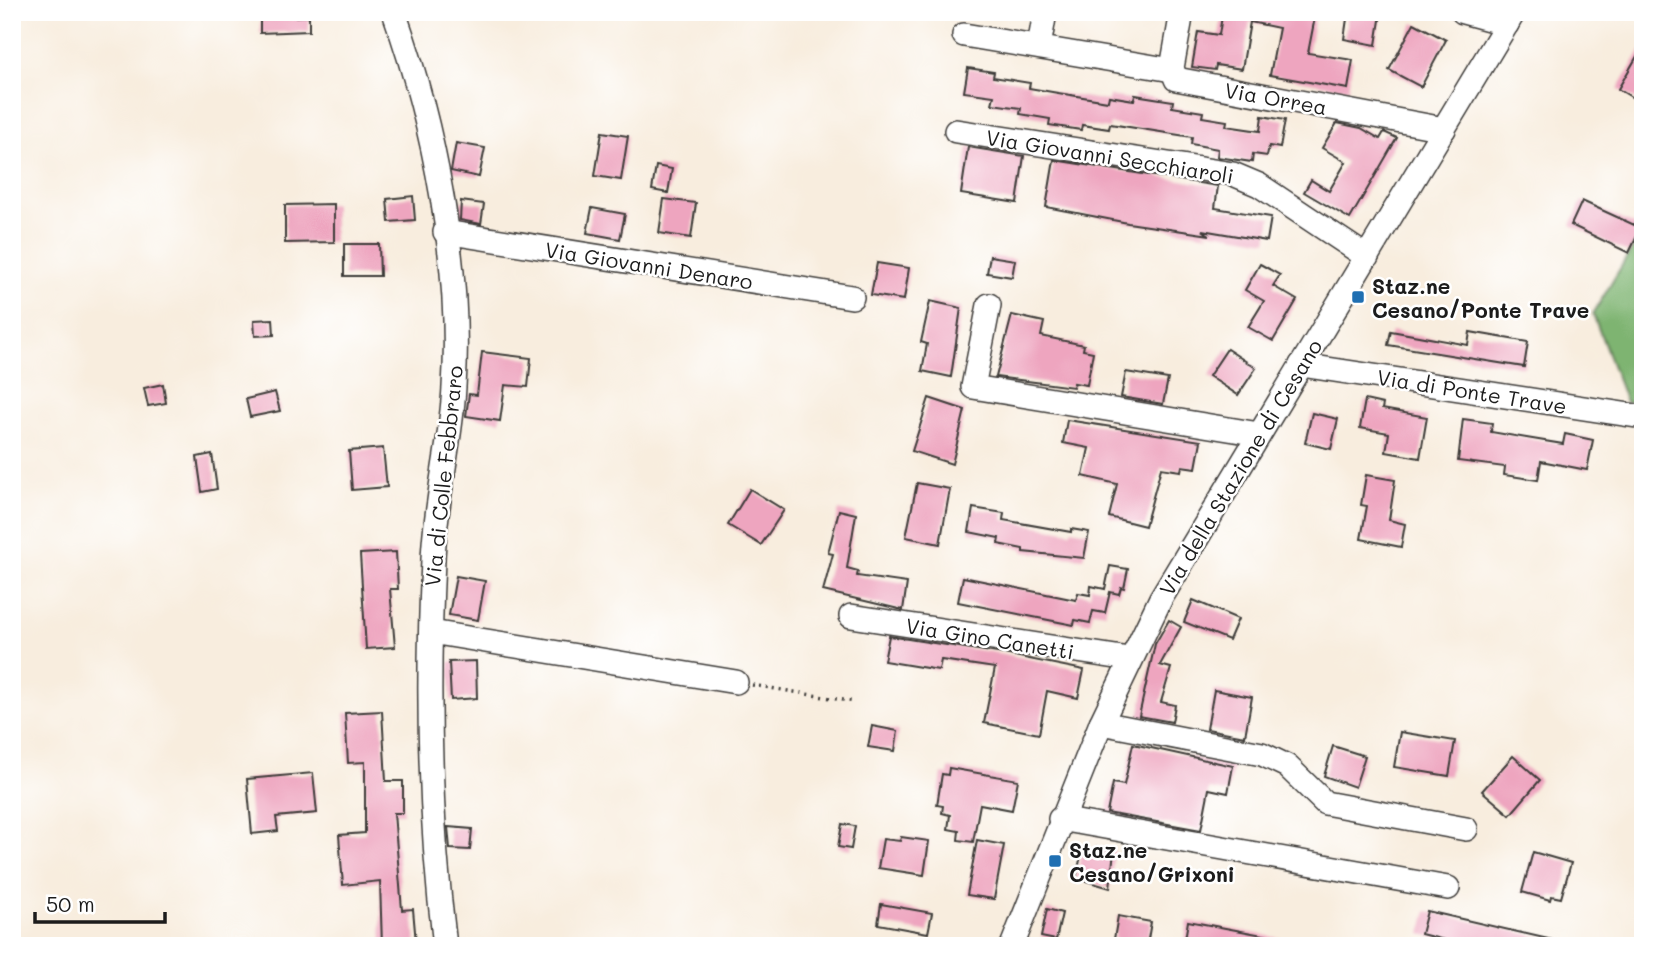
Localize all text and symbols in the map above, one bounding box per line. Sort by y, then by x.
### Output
street label: Via Orrea [1223,76,1329,120]
street label: Via Giovanni Secchiaroli [984,123,1236,189]
street label: Via Giovanni Denaro [543,235,755,295]
place label: Staz.ne Cesano/Ponte Trave [1372,272,1589,323]
marker: Staz.ne Cesano/Ponte Trave [1350,289,1366,305]
street label: Via della Stazione di Cesano [1153,334,1327,600]
street label: Via di Ponte Trave [1375,363,1569,419]
street label: Via di Colle Febbraro [418,364,468,588]
street label: Via Gino Canetti [904,611,1076,665]
place label: Staz.ne Cesano/Grixoni [1069,836,1235,887]
marker: Staz.ne Cesano/Grixoni [1047,853,1063,869]
scale bar [35,881,164,925]
text: 50 m [46,890,95,917]

